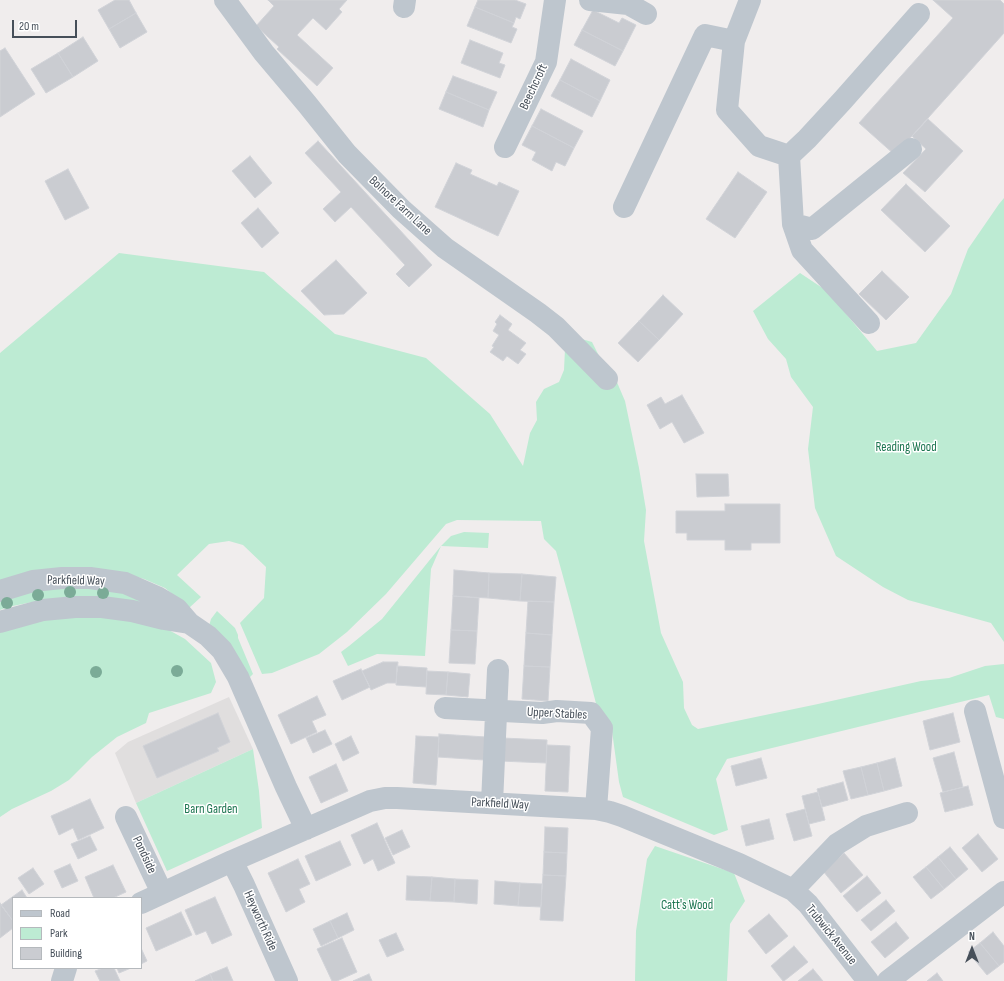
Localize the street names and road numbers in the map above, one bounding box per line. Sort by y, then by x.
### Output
street label: Beechcroft [517,62,551,112]
street label: Bolnore Farm Lane [365,173,435,239]
street label: Parkfield Way [47,573,105,589]
street label: Upper Stables [526,705,588,723]
street label: Parkfield Way [471,795,529,813]
street label: Pondside [129,834,159,876]
street label: Heyworth Ride [240,889,280,953]
street label: Trubwick Avenue [802,902,860,968]

